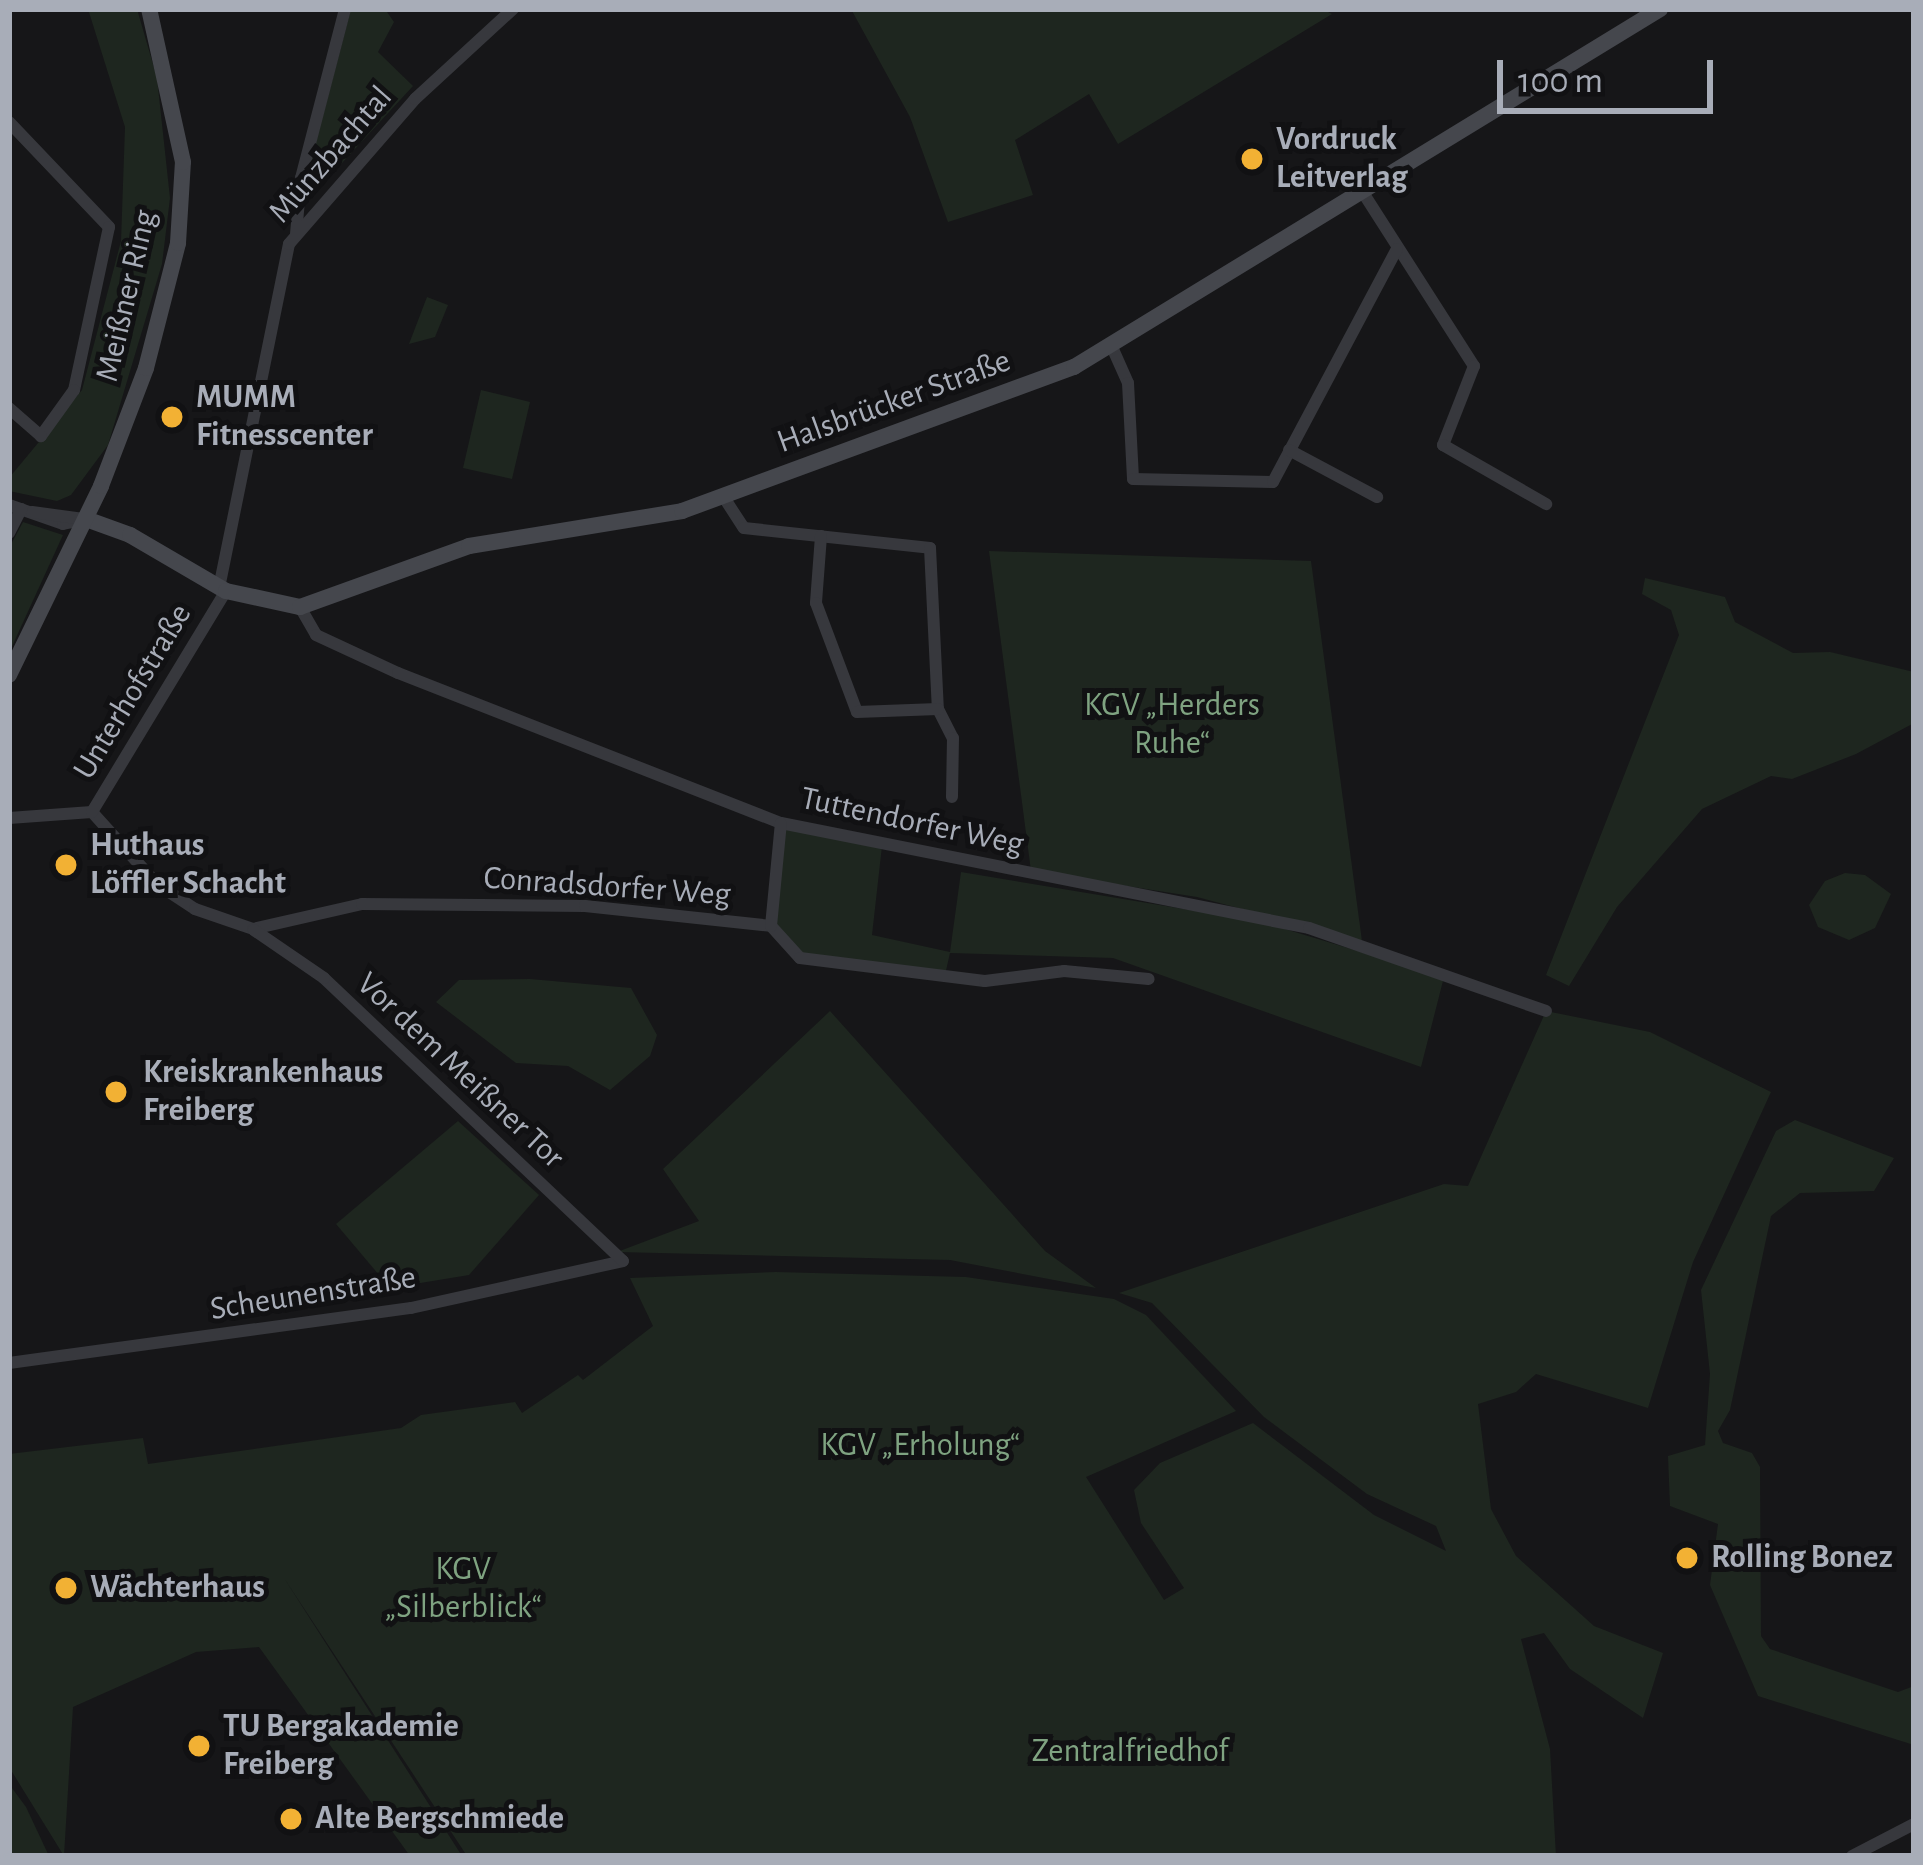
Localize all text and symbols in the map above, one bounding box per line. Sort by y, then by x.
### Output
scale bar [1503,36,1719,110]
text: 100 m [1518,63,1603,99]
street label: Münzbachtal [261,78,401,232]
place label: Vordruck Leitverlag [1276,120,1408,198]
marker: Vordruck Leitverlag [1239,146,1265,172]
street label: Meißner Ring [88,206,166,386]
street label: Halsbrücker Straße [772,341,1016,463]
place label: MUMM Fitnesscenter [196,378,373,456]
marker: MUMM Fitnesscenter [159,404,185,430]
street label: Unterhofstraße [65,597,201,787]
park label: KGV „Herders Ruhe“ [1084,686,1260,764]
street label: Tuttendorfer Weg [797,779,1027,865]
place label: Huthaus Löffler Schacht [90,826,286,904]
marker: Huthaus Löffler Schacht [53,852,79,878]
street label: Conradsdorfer Weg [482,859,732,915]
street label: Vor dem Meißner Tor [348,965,572,1177]
place label: Kreiskrankenhaus Freiberg [143,1053,383,1131]
marker: Kreiskrankenhaus Freiberg [100,1076,132,1108]
street label: Scheunenstraße [207,1258,419,1330]
park label: KGV „Erholung“ [820,1426,1020,1466]
place label: Rolling Bonez [1711,1538,1893,1578]
marker: Rolling Bonez [1674,1545,1700,1571]
park label: KGV „Silberblick“ [384,1550,542,1628]
place label: Wächterhaus [90,1568,265,1608]
marker: Wächterhaus [53,1575,79,1601]
place label: TU Bergakademie Freiberg [223,1707,459,1785]
park label: Zentralfriedhof [1032,1732,1228,1772]
marker: TU Bergakademie Freiberg [186,1733,212,1759]
place label: Alte Bergschmiede [315,1799,564,1839]
marker: Alte Bergschmiede [278,1806,304,1832]

